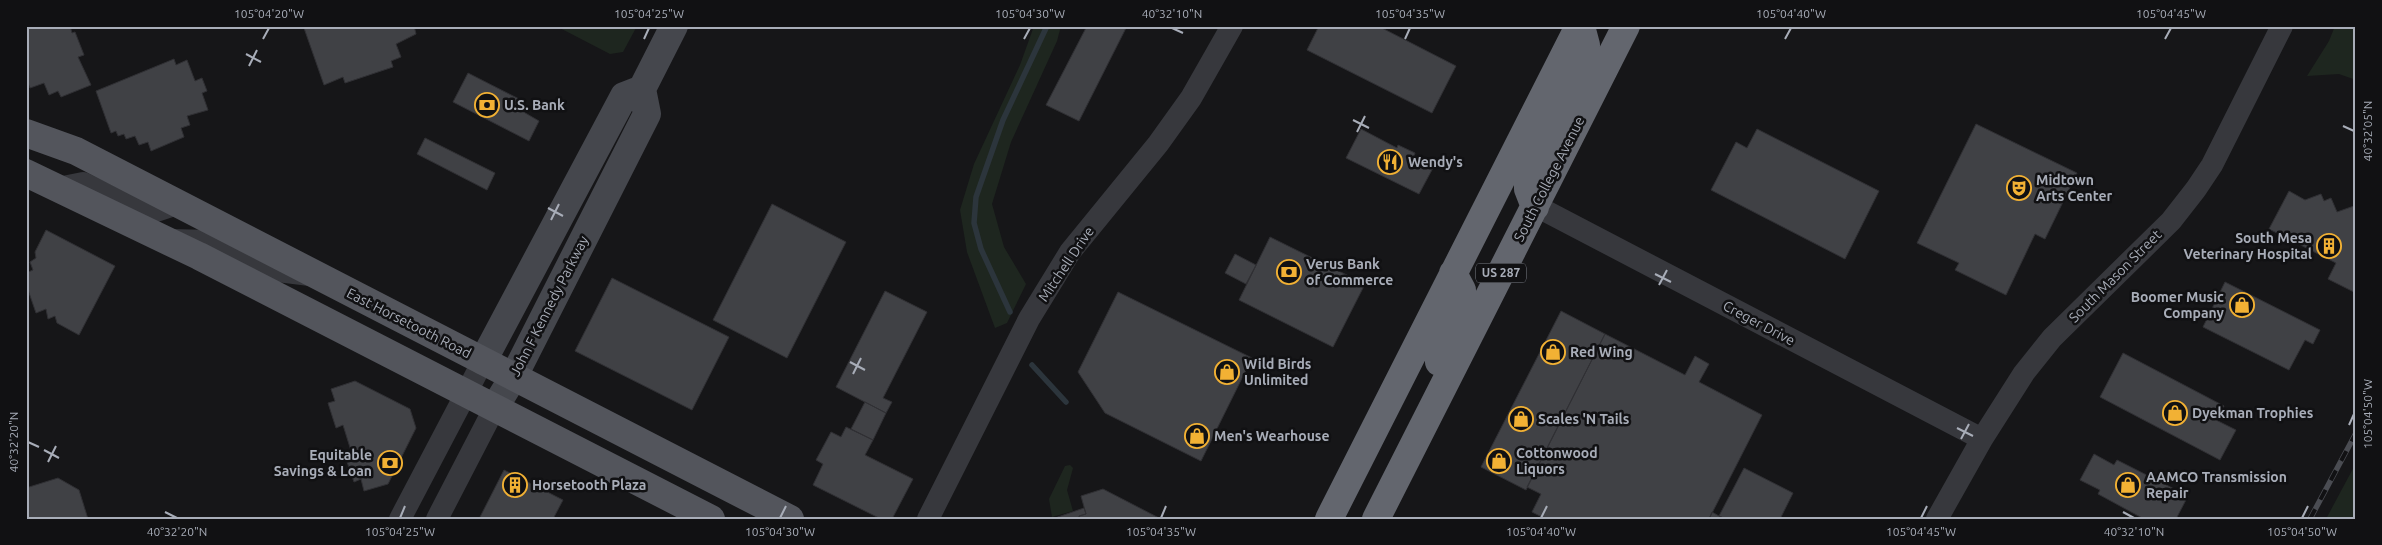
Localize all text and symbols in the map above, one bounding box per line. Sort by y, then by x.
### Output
text: 105°04'20"W [234,7,304,20]
text: 105°04'25"W [614,7,684,20]
text: 105°04'30"W [995,7,1065,20]
text: 40°32'10"N [1142,7,1202,20]
text: 105°04'35"W [1375,7,1445,20]
text: 105°04'40"W [1756,7,1826,20]
text: 105°04'45"W [2136,7,2206,20]
bank icon: U.S. Bank [474,92,500,118]
place label: U.S. Bank [504,97,565,113]
text: 40°32'05"N [2361,101,2374,161]
street label: South College Avenue [1511,114,1587,244]
restaurant icon: Wendy's [1377,149,1403,175]
place label: Wendy's [1408,154,1463,170]
place label: Midtown Arts Center [2036,172,2113,204]
theatre icon: Midtown Arts Center [2006,175,2032,201]
street label: Mitchell Drive [1035,223,1097,305]
street label: South Mason Street [2065,226,2165,326]
place label: South Mesa Veterinary Hospital [2183,230,2312,262]
street label: John F Kennedy Parkway [507,233,592,379]
building icon: South Mesa Veterinary Hospital [2316,233,2342,259]
place label: Verus Bank of Commerce [1306,256,1393,288]
bank icon: Verus Bank of Commerce [1276,259,1302,285]
road number: US 287 [1476,264,1526,282]
street label: East Horsetooth Road [344,285,474,361]
place label: Boomer Music Company [2131,289,2225,321]
shop icon: Boomer Music Company [2229,292,2255,318]
street label: Creger Drive [1720,297,1798,349]
shop icon: Red Wing [1540,339,1566,365]
place label: Red Wing [1570,344,1633,360]
place label: Wild Birds Unlimited [1244,356,1312,388]
shop icon: Wild Birds Unlimited [1214,359,1240,385]
text: 105°04'50"W [2361,379,2374,449]
shop icon: Dyekman Trophies [2162,400,2188,426]
place label: Dyekman Trophies [2192,405,2314,421]
shop icon: Scales 'N Tails [1508,406,1534,432]
place label: Scales 'N Tails [1538,411,1630,427]
text: 40°32'20"N [7,412,20,472]
shop icon: Men's Wearhouse [1184,423,1210,449]
place label: Men's Wearhouse [1214,428,1330,444]
place label: Cottonwood Liquors [1516,445,1598,477]
place label: Equitable Savings & Loan [274,447,372,479]
shop icon: Cottonwood Liquors [1486,448,1512,474]
bank icon: Equitable Savings & Loan [377,450,403,476]
place label: AAMCO Transmission Repair [2146,469,2287,501]
building icon: Horsetooth Plaza [502,472,528,498]
shop icon: AAMCO Transmission Repair [2115,472,2141,498]
place label: Horsetooth Plaza [532,477,646,493]
text: 40°32'20"N [147,525,207,538]
text: 105°04'25"W [365,525,435,538]
text: 105°04'30"W [745,525,815,538]
text: 105°04'35"W [1126,525,1196,538]
text: 105°04'40"W [1506,525,1576,538]
text: 105°04'45"W [1886,525,1956,538]
text: 40°32'10"N [2104,525,2164,538]
text: 105°04'50"W [2267,525,2337,538]

